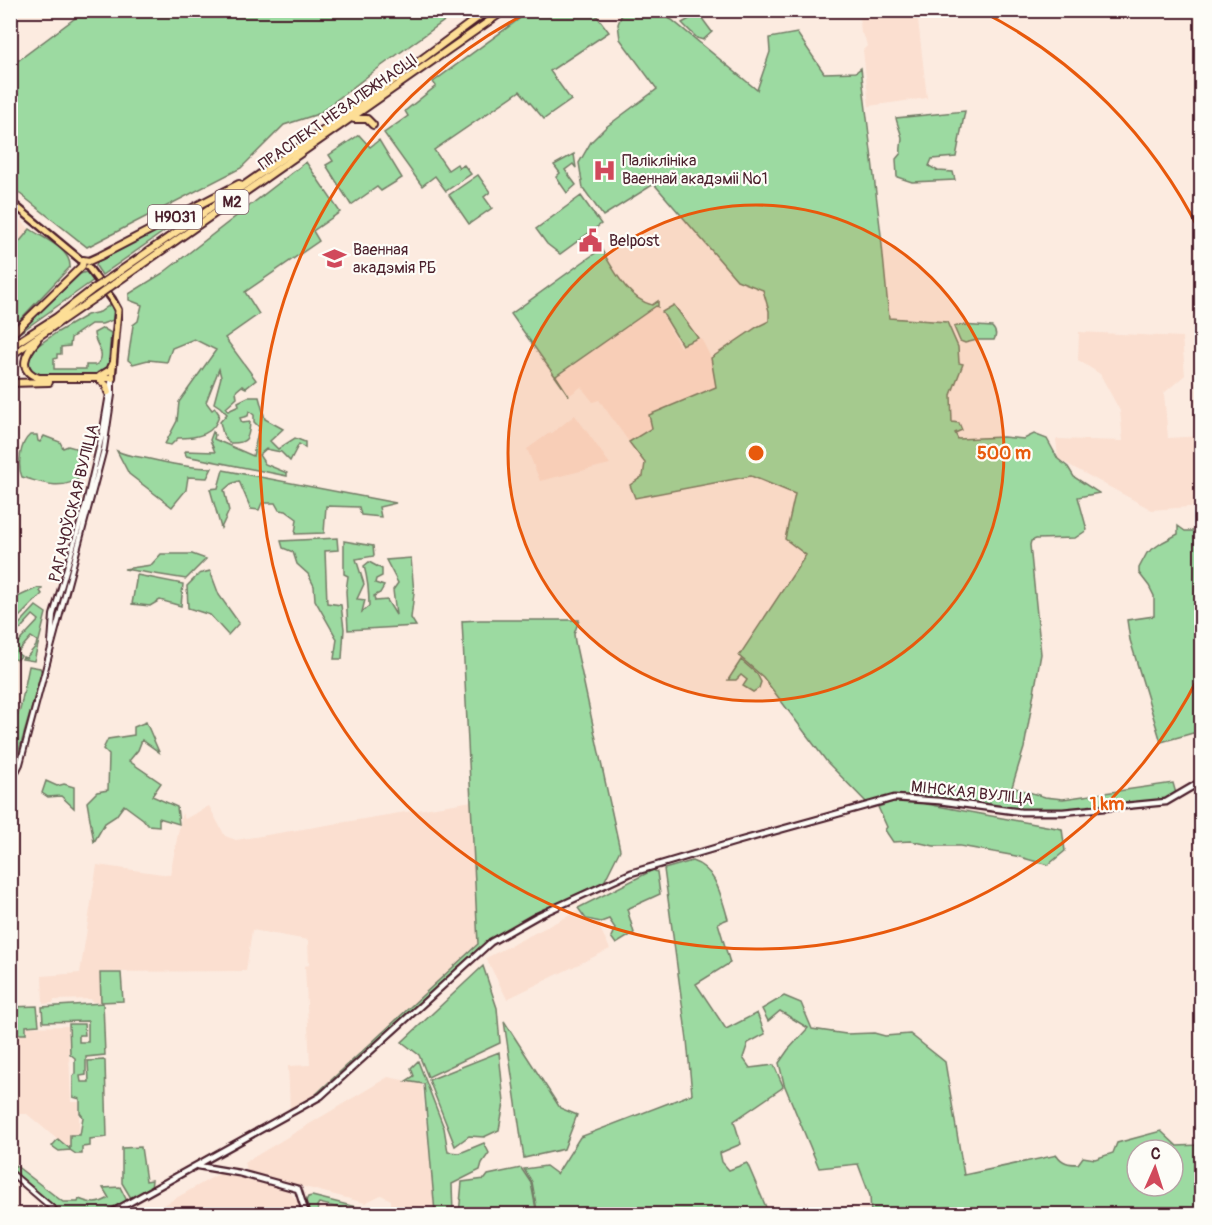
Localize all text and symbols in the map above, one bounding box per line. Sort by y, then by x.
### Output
street label: ПРАСПЕКТ НЕЗАЛЕЖНАСЦІ [255,49,421,175]
place label: Паліклініка Ваеннай акадэміі №1 [622,151,768,189]
hospital icon: Паліклініка Ваеннай акадэміі №1 [591,157,617,183]
road number: М2 [216,190,248,214]
road number: Н9031 [148,205,202,229]
public building icon: Belpost [578,228,604,254]
place label: Belpost [609,231,660,251]
place label: Ваенная акадэмія РБ [353,240,436,278]
school or university icon: Ваенная акадэмія РБ [322,246,348,272]
street label: РАГАЧОЎСКАЯ ВУЛІЦА [45,422,103,584]
text: 500 m [977,442,1031,465]
centre of rings [746,443,766,463]
street label: МІНСКАЯ ВУЛІЦА [910,777,1034,809]
text: 1 km [1090,793,1124,816]
north arrow [1125,1138,1185,1198]
text: С [1150,1144,1161,1164]

